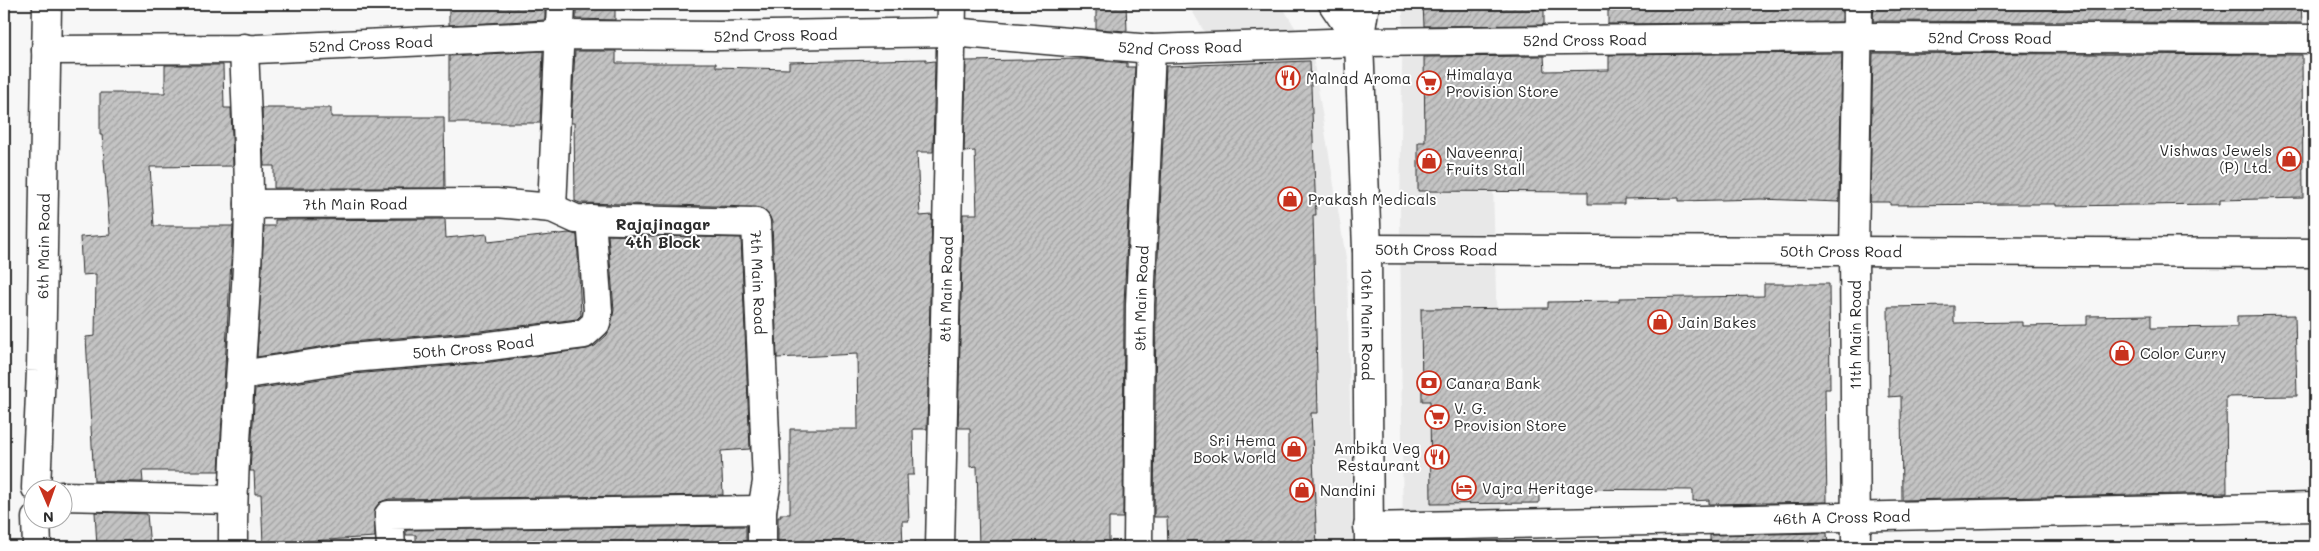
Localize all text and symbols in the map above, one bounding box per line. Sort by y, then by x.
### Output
street label: 52nd Cross Road [714,24,838,46]
street label: 52nd Cross Road [1928,27,2052,48]
street label: 52nd Cross Road [1523,29,1647,50]
street label: 52nd Cross Road [309,31,433,57]
street label: 52nd Cross Road [1117,36,1242,59]
place label: Himalaya Provision Store [1446,64,1559,101]
restaurant icon: Malnad Aroma [1275,65,1301,91]
place label: Malnad Aroma [1306,68,1411,88]
supermarket icon: Himalaya Provision Store [1416,70,1442,96]
place label: Vishwas Jewels (P) Ltd. [2159,140,2272,177]
place label: Naveenraj Fruits Stall [1446,142,1525,179]
shop icon: Vishwas Jewels (P) Ltd. [2276,146,2302,172]
shop icon: Naveenraj Fruits Stall [1416,148,1442,174]
shop icon: Prakash Medicals [1277,186,1303,212]
place label: Prakash Medicals [1308,189,1436,209]
street label: 6th Main Road [32,193,54,299]
street label: 7th Main Road [303,193,407,214]
district label: Rajajinagar 4th Block [616,213,710,252]
street label: 7th Main Road [746,230,771,335]
street label: 8th Main Road [935,236,957,342]
street label: 50th Cross Road [1375,239,1497,260]
street label: 50th Cross Road [1780,241,1902,261]
street label: 9th Main Road [1130,245,1153,351]
street label: 10th Main Road [1357,268,1378,381]
street label: 11th Main Road [1845,280,1865,390]
shop icon: Jain Bakes [1647,309,1673,335]
place label: Jain Bakes [1678,312,1756,332]
street label: 50th Cross Road [412,330,535,363]
shop icon: Color Curry [2109,340,2135,366]
place label: Color Curry [2140,343,2227,363]
bank icon: Canara Bank [1416,370,1442,396]
place label: Canara Bank [1446,373,1540,393]
place label: V. G. Provision Store [1454,398,1567,435]
supermarket icon: V. G. Provision Store [1424,404,1450,430]
place label: Sri Hema Book World [1193,430,1276,467]
shop icon: Sri Hema Book World [1281,436,1307,462]
place label: Ambika Veg Restaurant [1334,438,1420,475]
restaurant icon: Ambika Veg Restaurant [1424,444,1450,470]
hotel icon: Vajra Heritage [1451,475,1477,501]
shop icon: Nandini [1289,477,1315,503]
north arrow [22,478,72,528]
place label: Vajra Heritage [1482,478,1594,498]
place label: Nandini [1320,480,1376,500]
street label: 46th A Cross Road [1773,506,1911,528]
text: N [43,508,54,527]

